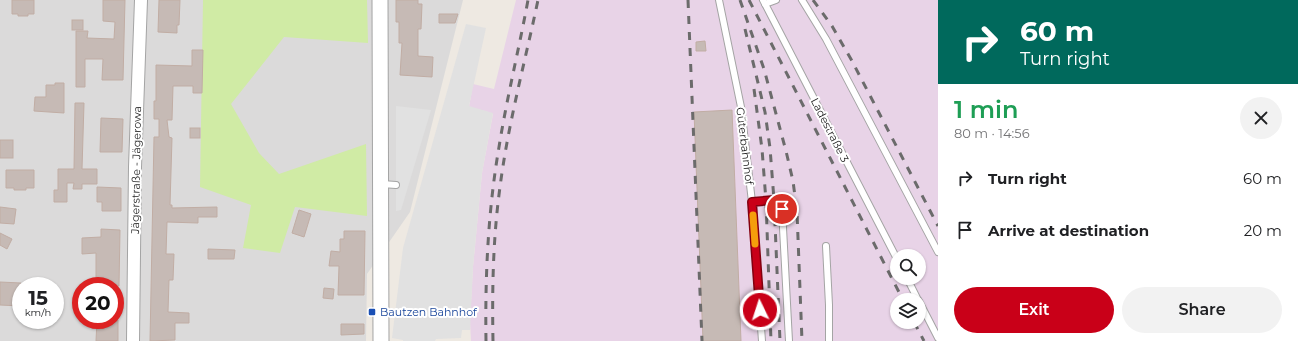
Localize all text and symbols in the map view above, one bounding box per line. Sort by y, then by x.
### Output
text: 60 m [1020,14,1094,48]
icon: right [954,16,1006,68]
text: Turn right [1020,48,1110,70]
street label: Ladestraße 3 [808,95,852,165]
text: 1 min [954,95,1018,124]
button: close [1240,97,1282,139]
street label: Jägerstraße - Jägerowa [128,106,144,235]
street label: Güterbahnhof [733,106,757,187]
text: 80 m · 14:56 [954,125,1030,141]
icon: right [954,167,976,189]
text: Turn right [988,169,1067,188]
text: 60 m [1243,169,1282,188]
pin [765,192,799,226]
icon: arrive [771,198,793,220]
icon: arrive [954,219,976,241]
text: Arrive at destination [988,221,1149,240]
text: 20 m [1244,221,1282,240]
map controls [890,249,926,329]
button: search [890,249,926,285]
speed limit sign: 20 [72,277,124,329]
text: 15 [28,286,48,310]
button: Exit [954,287,1114,333]
button: Share [1122,287,1282,333]
position arrow [739,289,781,331]
button: layers [890,293,926,329]
place label: Bautzen Bahnhof [380,305,478,319]
text: km/h [25,306,51,319]
marker: Bautzen Bahnhof [367,307,377,317]

